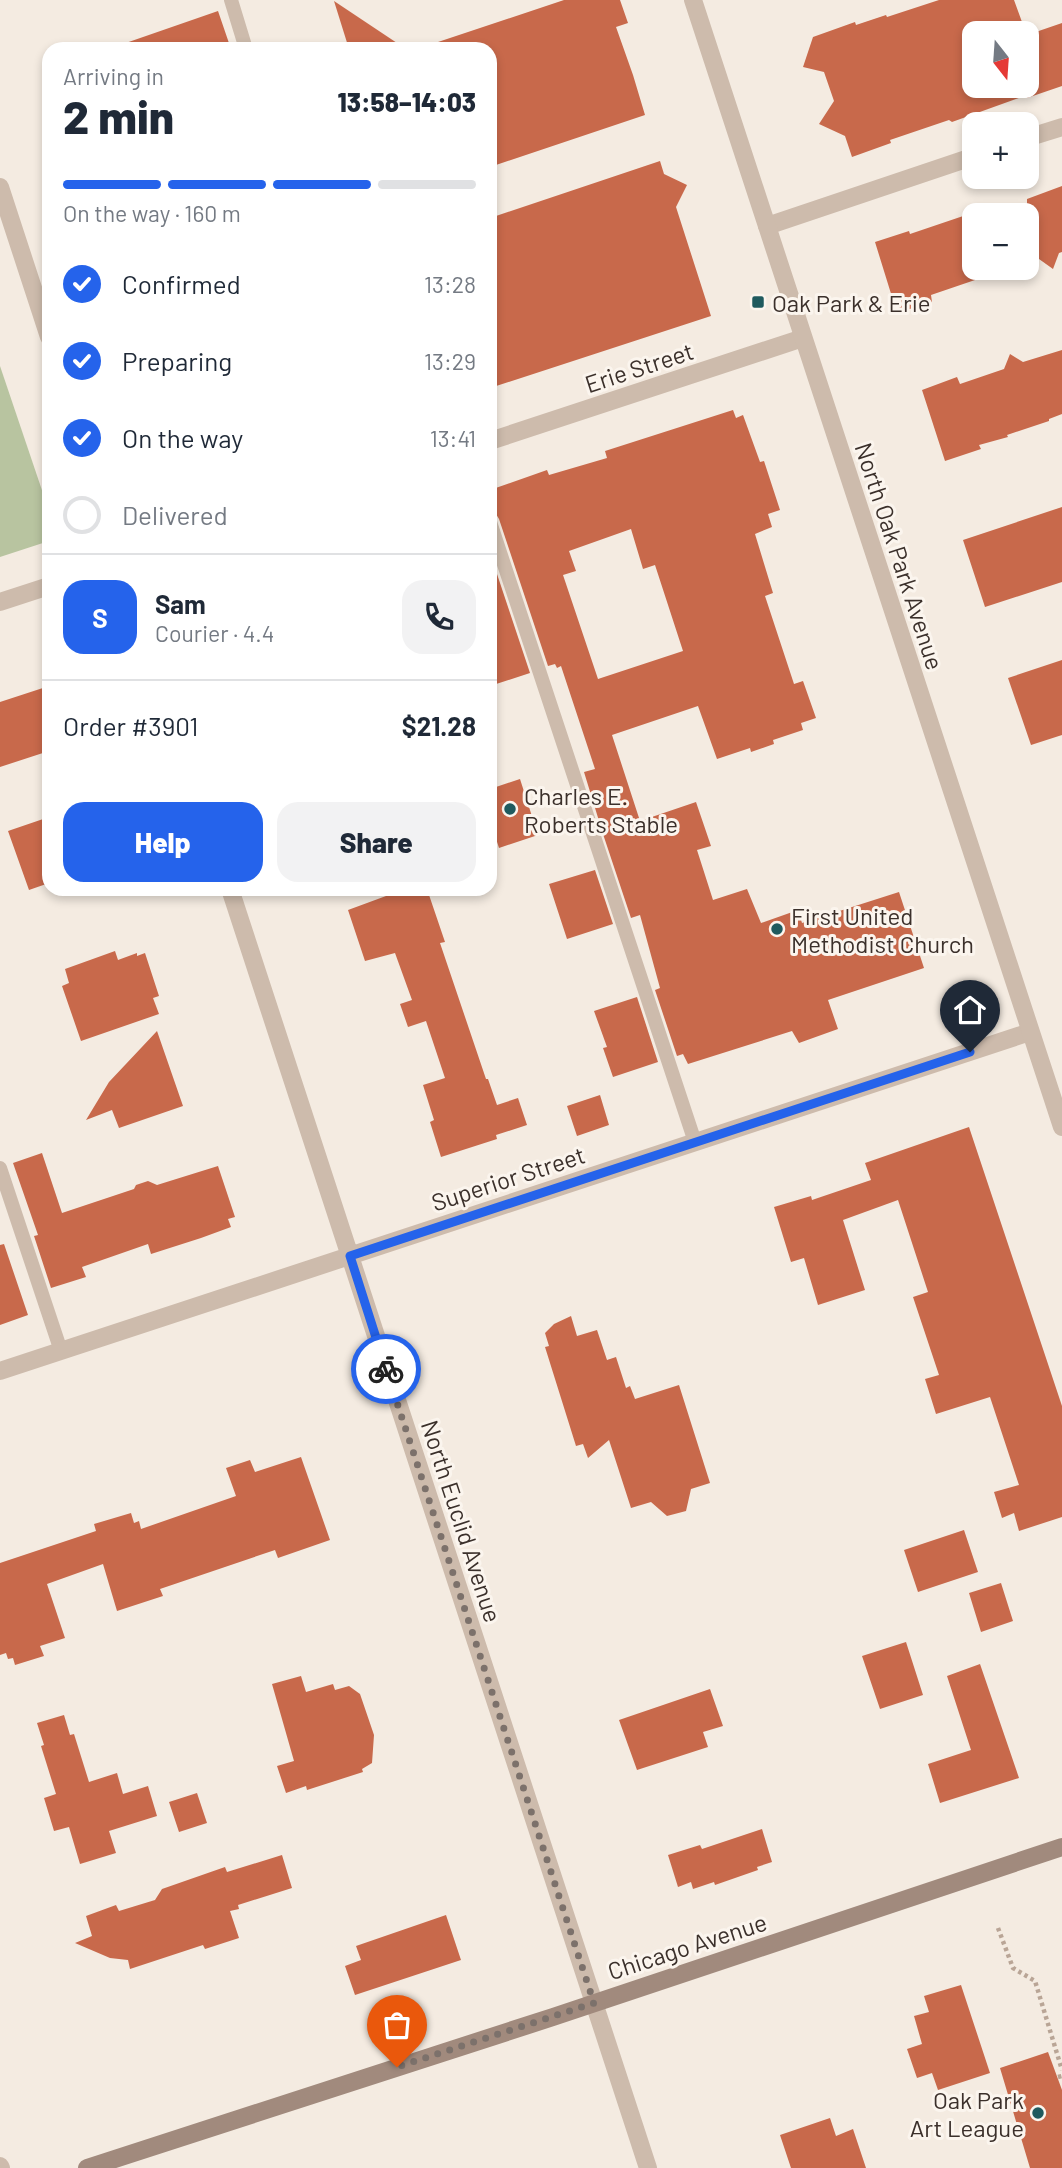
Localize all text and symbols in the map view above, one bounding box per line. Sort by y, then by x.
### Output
north arrow [962,21,1040,98]
map controls [962,21,1039,280]
text: Arriving in [63,62,164,90]
text: 13:58–14:03 [337,86,476,117]
text: 2 min [63,88,174,143]
button: + [962,112,1039,189]
text: On the way · 160 m [63,199,241,227]
button: − [962,203,1039,280]
icon: check [63,265,101,303]
text: Confirmed [122,268,241,299]
text: 13:28 [424,270,476,298]
place label: Oak Park & Erie [772,288,931,317]
marker: Oak Park & Erie [750,294,766,310]
street label: Erie Street [581,336,697,398]
icon: check [63,342,101,380]
text: Preparing [122,345,232,376]
text: 13:29 [424,347,476,375]
icon: check [63,419,101,457]
text: On the way [122,422,243,453]
text: 13:41 [430,424,476,452]
street label: North Oak Park Avenue [850,439,950,673]
text: Delivered [122,499,228,530]
button: phone [402,580,476,654]
text: Sam [155,588,206,619]
text: S [92,602,108,633]
text: Courier · 4.4 [155,619,274,647]
text: Order #3901 [63,710,198,741]
text: $21.28 [402,710,476,741]
place label: Charles E. Roberts Stable [524,781,678,838]
marker: Charles E. Roberts Stable [502,801,518,817]
button: Help [63,802,263,882]
button: Share [277,802,476,882]
place label: First United Methodist Church [791,901,974,958]
marker: First United Methodist Church [769,921,785,937]
pin [940,980,1000,1052]
icon: home [951,991,989,1029]
street label: Superior Street [428,1140,588,1216]
courier [351,1334,421,1404]
icon: bike [367,1350,405,1388]
street label: North Euclid Avenue [416,1416,508,1626]
street label: Chicago Avenue [604,1907,770,1985]
pin [367,1995,427,2067]
icon: bag [378,2006,416,2044]
place label: Oak Park Art League [910,2085,1024,2142]
marker: Oak Park Art League [1030,2105,1046,2121]

